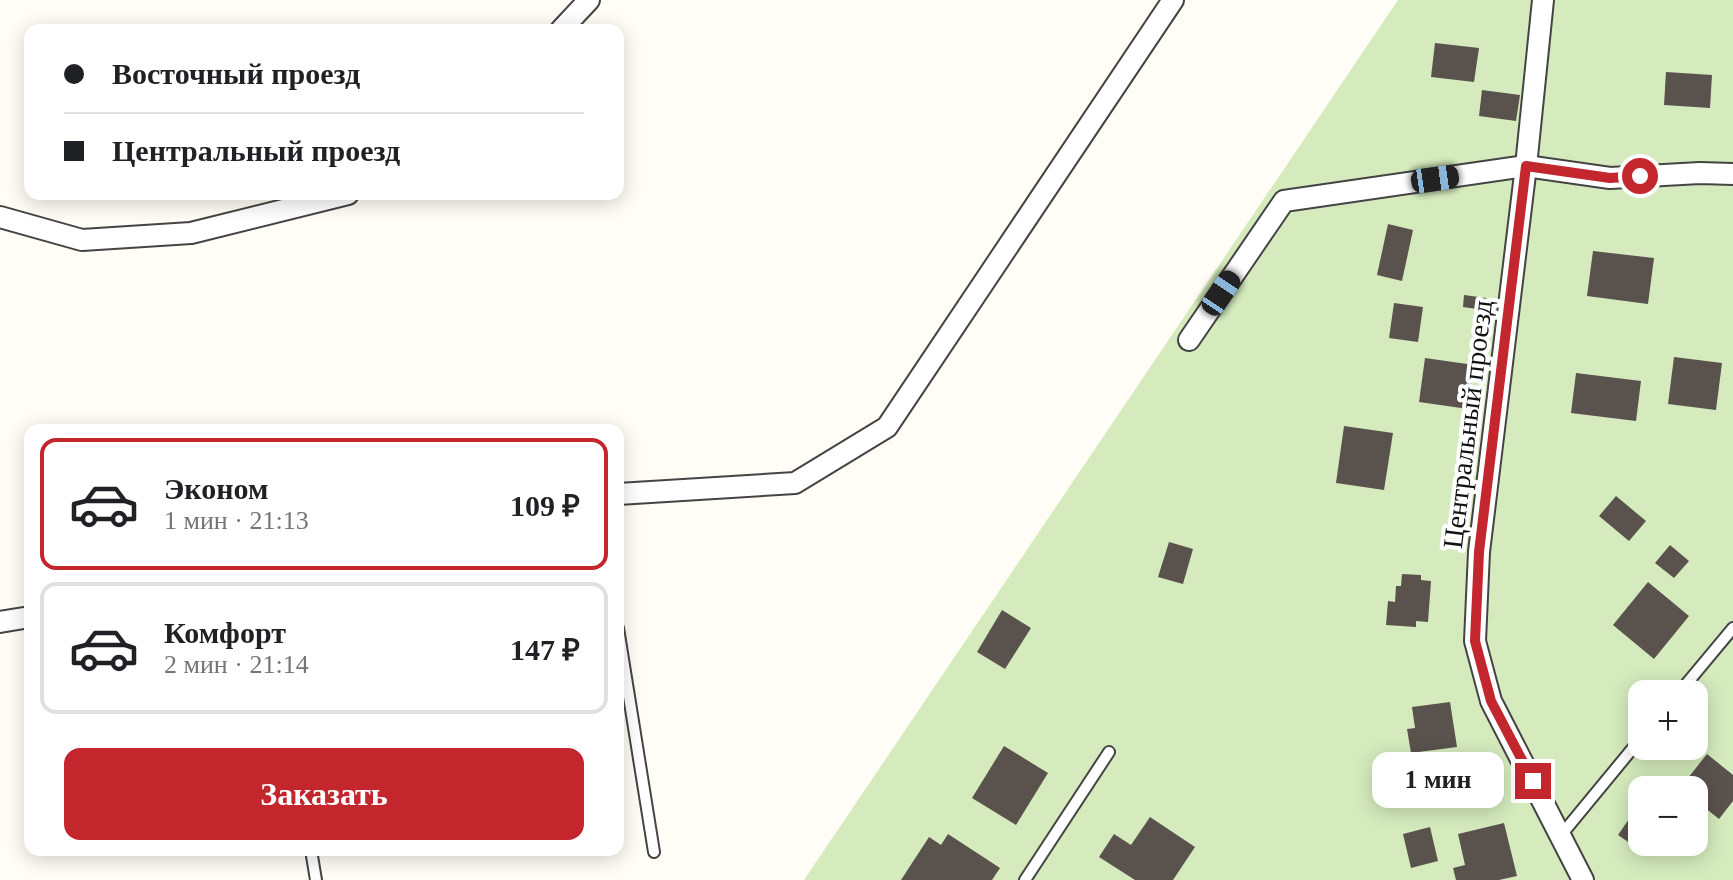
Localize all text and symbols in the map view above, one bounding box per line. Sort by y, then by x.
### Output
text: Восточный проезд [112,57,360,90]
text: Центральный проезд [112,134,400,167]
route start [1622,158,1658,194]
car [1410,164,1460,194]
car [1198,266,1244,320]
street label: Центральный проезд [1437,298,1498,550]
icon: car [68,468,140,540]
text: Эконом [164,472,268,505]
text: 109 ₽ [510,489,580,522]
text: 1 мин · 21:13 [164,506,309,535]
icon: car [68,612,140,684]
text: Комфорт [164,616,286,649]
text: 147 ₽ [510,633,580,666]
text: 2 мин · 21:14 [164,650,309,679]
map controls [1628,680,1708,856]
button: + [1628,680,1708,760]
button: Заказать [64,748,584,840]
callout: 1 мин [1373,753,1505,809]
route end [1515,763,1551,799]
text: 1 мин [1404,765,1472,794]
button: − [1628,776,1708,856]

